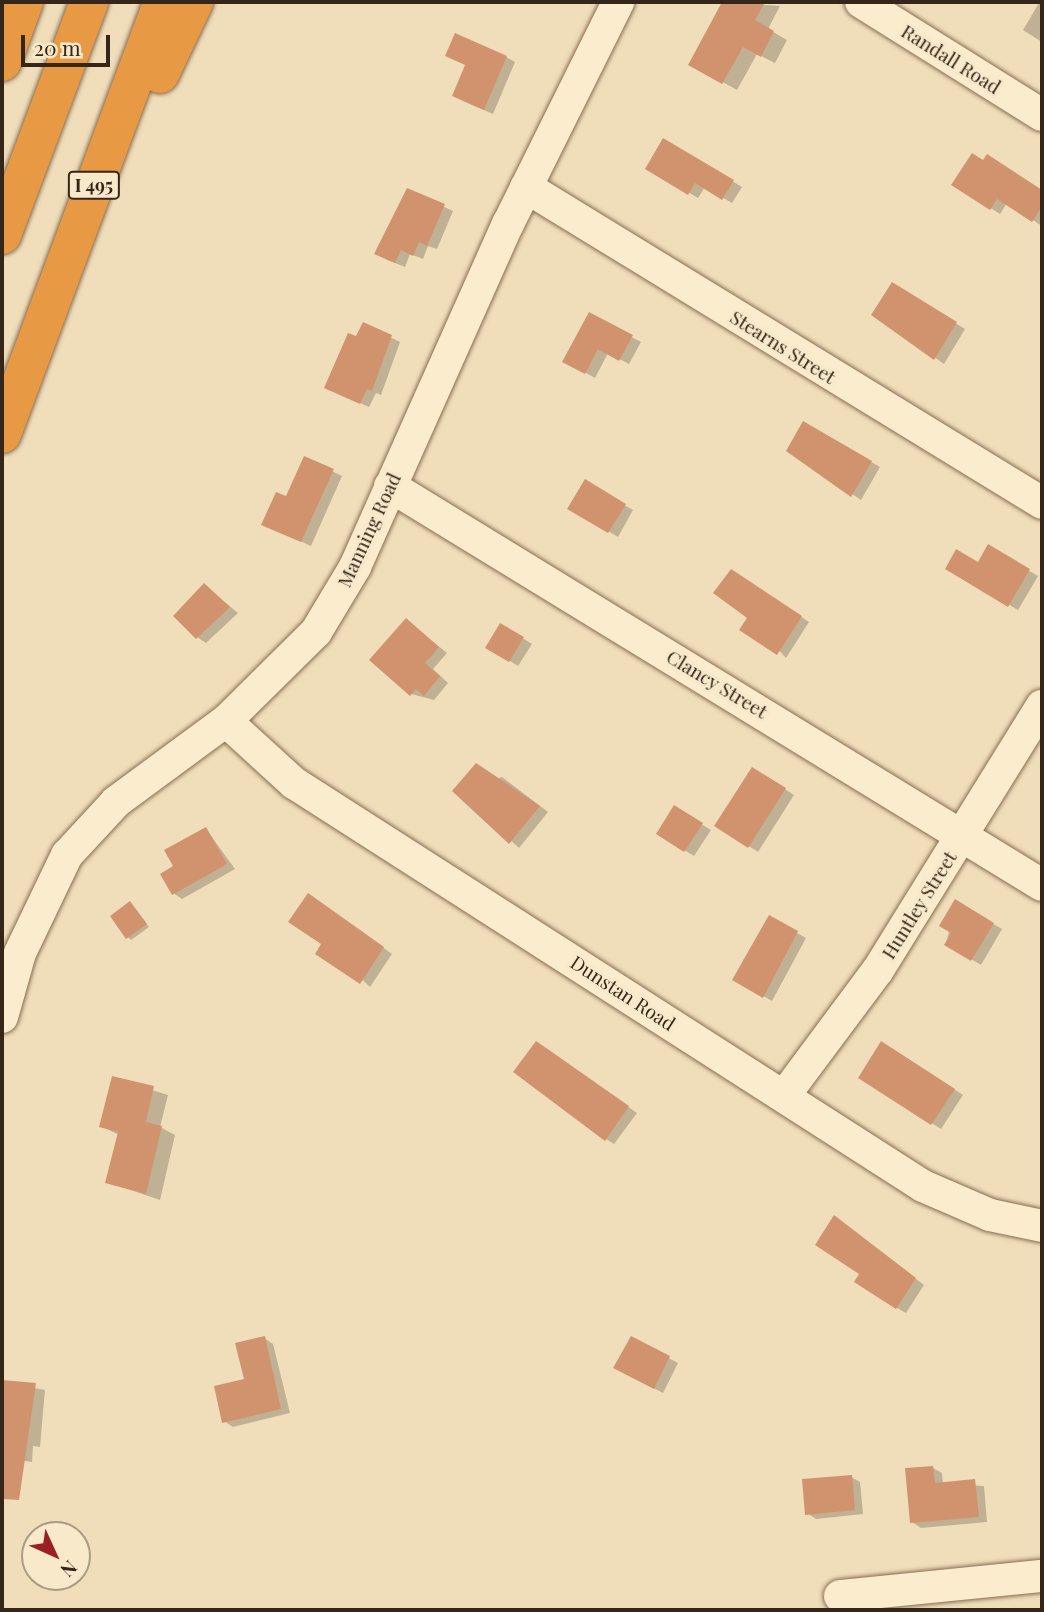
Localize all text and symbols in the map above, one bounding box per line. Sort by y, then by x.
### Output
street label: Randall Road [897,20,1005,98]
scale bar [24,21,114,65]
text: 20 m [34,33,81,61]
road number: I 495 [66,170,122,200]
street label: Stearns Street [726,306,840,388]
street label: Manning Road [333,469,405,591]
street label: Clancy Street [662,645,772,723]
street label: Huntley Street [877,847,961,963]
street label: Dunstan Road [566,951,680,1035]
north arrow [21,1521,91,1591]
text: N [55,1555,83,1583]

